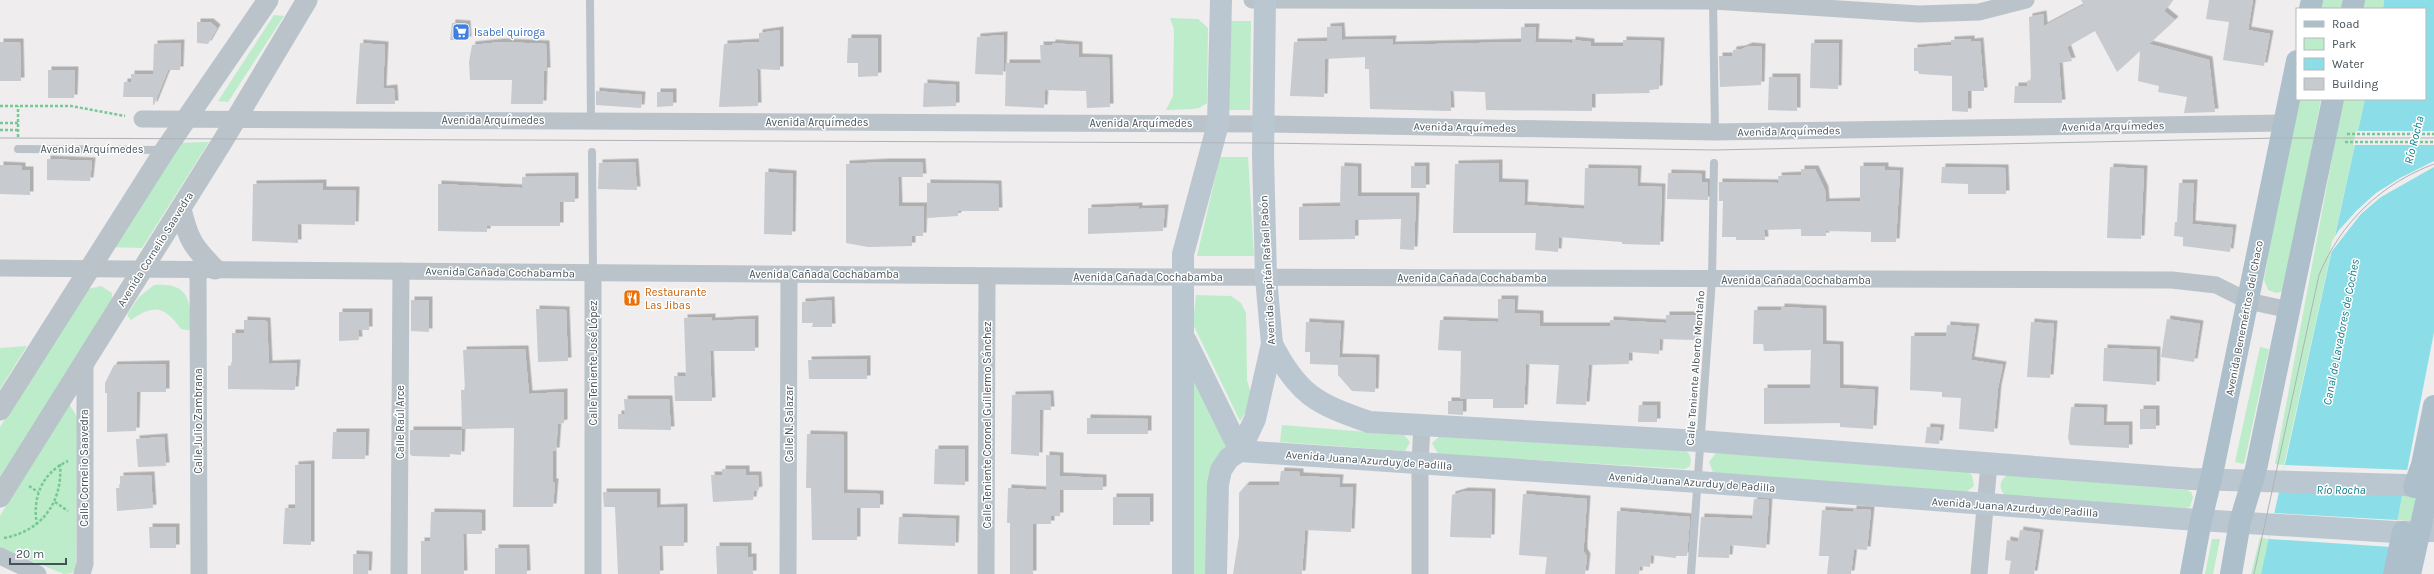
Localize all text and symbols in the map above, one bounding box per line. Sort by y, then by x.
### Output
legend [2296,8,2426,100]
text: Road [2332,17,2360,31]
supermarket icon: Isabel quiroga [451,22,471,42]
place label: Isabel quiroga [474,26,545,39]
text: Park [2332,37,2357,51]
text: Water [2332,57,2365,71]
text: Building [2332,77,2379,91]
street label: Avenida Arquímedes [442,114,545,127]
water label: Río Rocha [2401,115,2427,165]
street label: Avenida Arquímedes [766,116,869,129]
street label: Avenida Arquímedes [1090,117,1193,130]
street label: Avenida Arquímedes [2061,119,2165,134]
street label: Avenida Arquímedes [1413,120,1517,135]
street label: Avenida Arquímedes [1737,124,1841,139]
street label: Avenida Arquímedes [41,143,144,156]
street label: Avenida Cornelio Saavedra [115,189,196,309]
street label: Avenida Capitán Rafael Pabón [1257,195,1278,345]
street label: Avenida Beneméritos del Chaco [2223,239,2266,397]
water label: Canal de Lavadores de Coches [2320,257,2362,406]
street label: Avenida Cañada Cochabamba [425,265,575,280]
street label: Avenida Cañada Cochabamba [749,268,899,281]
street label: Avenida Cañada Cochabamba [1073,271,1223,284]
street label: Avenida Cañada Cochabamba [1397,272,1547,285]
street label: Avenida Cañada Cochabamba [1721,274,1871,287]
place label: Restaurante Las Jibas [645,286,707,312]
restaurant icon: Restaurante Las Jibas [622,288,642,308]
street label: Calle Teniente Alberto Montaño [1684,290,1707,446]
street label: Calle Teniente José López [587,300,600,426]
street label: Calle Teniente Coronel Guillermo Sánchez [981,321,994,529]
street label: Calle Julio Zambrana [192,368,205,474]
street label: Calle Raúl Arce [394,385,407,459]
street label: Calle N. Salazar [783,386,796,462]
street label: Calle Cornelio Saavedra [78,409,91,527]
street label: Avenida Juana Azurduy de Padilla [1285,448,1453,473]
street label: Avenida Juana Azurduy de Padilla [1608,470,1776,495]
water label: Río Rocha [2317,483,2365,497]
street label: Avenida Juana Azurduy de Padilla [1931,495,2099,520]
scale bar [10,540,66,566]
text: 20 m [16,547,44,561]

